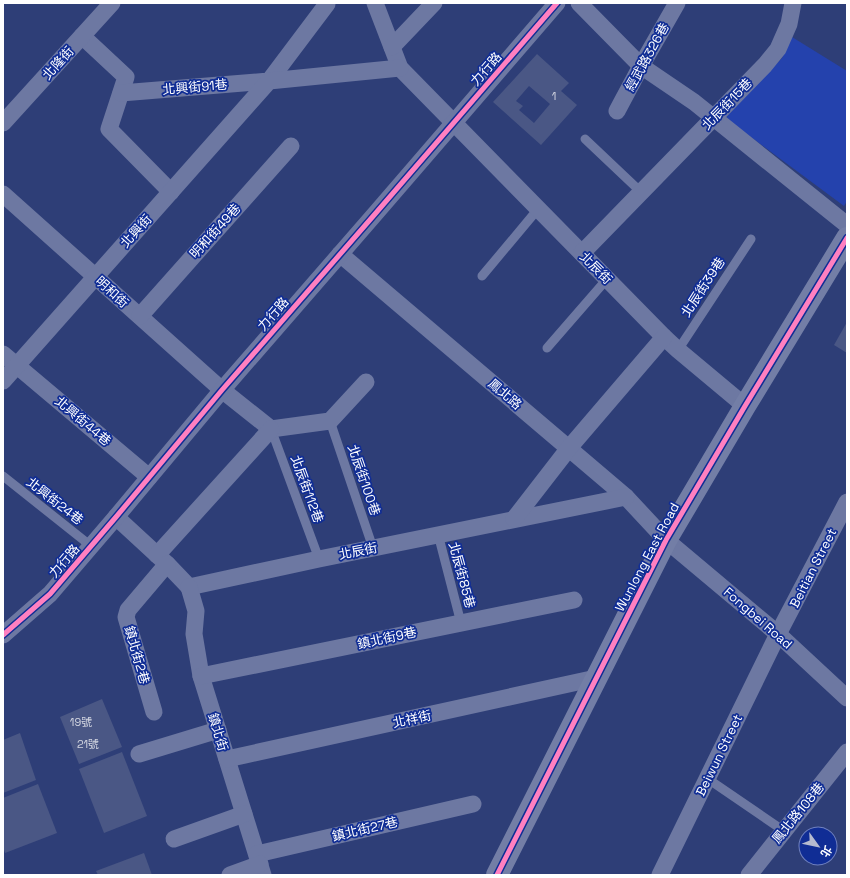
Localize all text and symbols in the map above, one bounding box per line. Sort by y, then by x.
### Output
street label: 經武路326巷 [621,20,673,94]
street label: 北隆街 [39,43,77,83]
street label: 力行路 [467,49,505,89]
street label: 北辰街15巷 [698,75,756,133]
street label: 北興街91巷 [162,76,228,98]
house number: 1 [552,89,556,103]
street label: 明和街49巷 [186,200,244,262]
street label: 北興街 [117,211,155,251]
street label: 北辰街 [576,248,616,288]
street label: 北辰街39巷 [677,254,729,320]
street label: 明和街 [92,273,132,311]
street label: 力行路 [254,294,292,334]
street label: 鳳北路 [485,375,525,413]
street label: 北興街44巷 [51,393,115,449]
street label: 北辰街100巷 [344,442,384,518]
street label: 北辰街112巷 [287,453,327,525]
street label: 北興街24巷 [23,473,87,529]
street label: Wunlong East Road [611,500,683,614]
street label: Beitian Street [786,525,840,611]
street label: 北辰街 [337,539,379,563]
street label: 北辰街85巷 [445,540,479,610]
street label: 力行路 [45,541,83,581]
street label: Fongbei Road [720,583,796,653]
street label: 鎮北街9巷 [356,623,418,653]
street label: 鎮北街2巷 [121,624,153,686]
street label: 北祥街 [391,707,433,731]
street label: 鎮北街 [204,711,232,753]
street label: Beiwun Street [692,711,746,799]
house number: 19號 [70,715,92,729]
house number: 21號 [77,737,99,751]
street label: 鳳北路108巷 [768,779,828,847]
street label: 鎮北街27巷 [330,813,400,845]
north arrow [798,826,838,866]
text: 北 [818,843,835,860]

